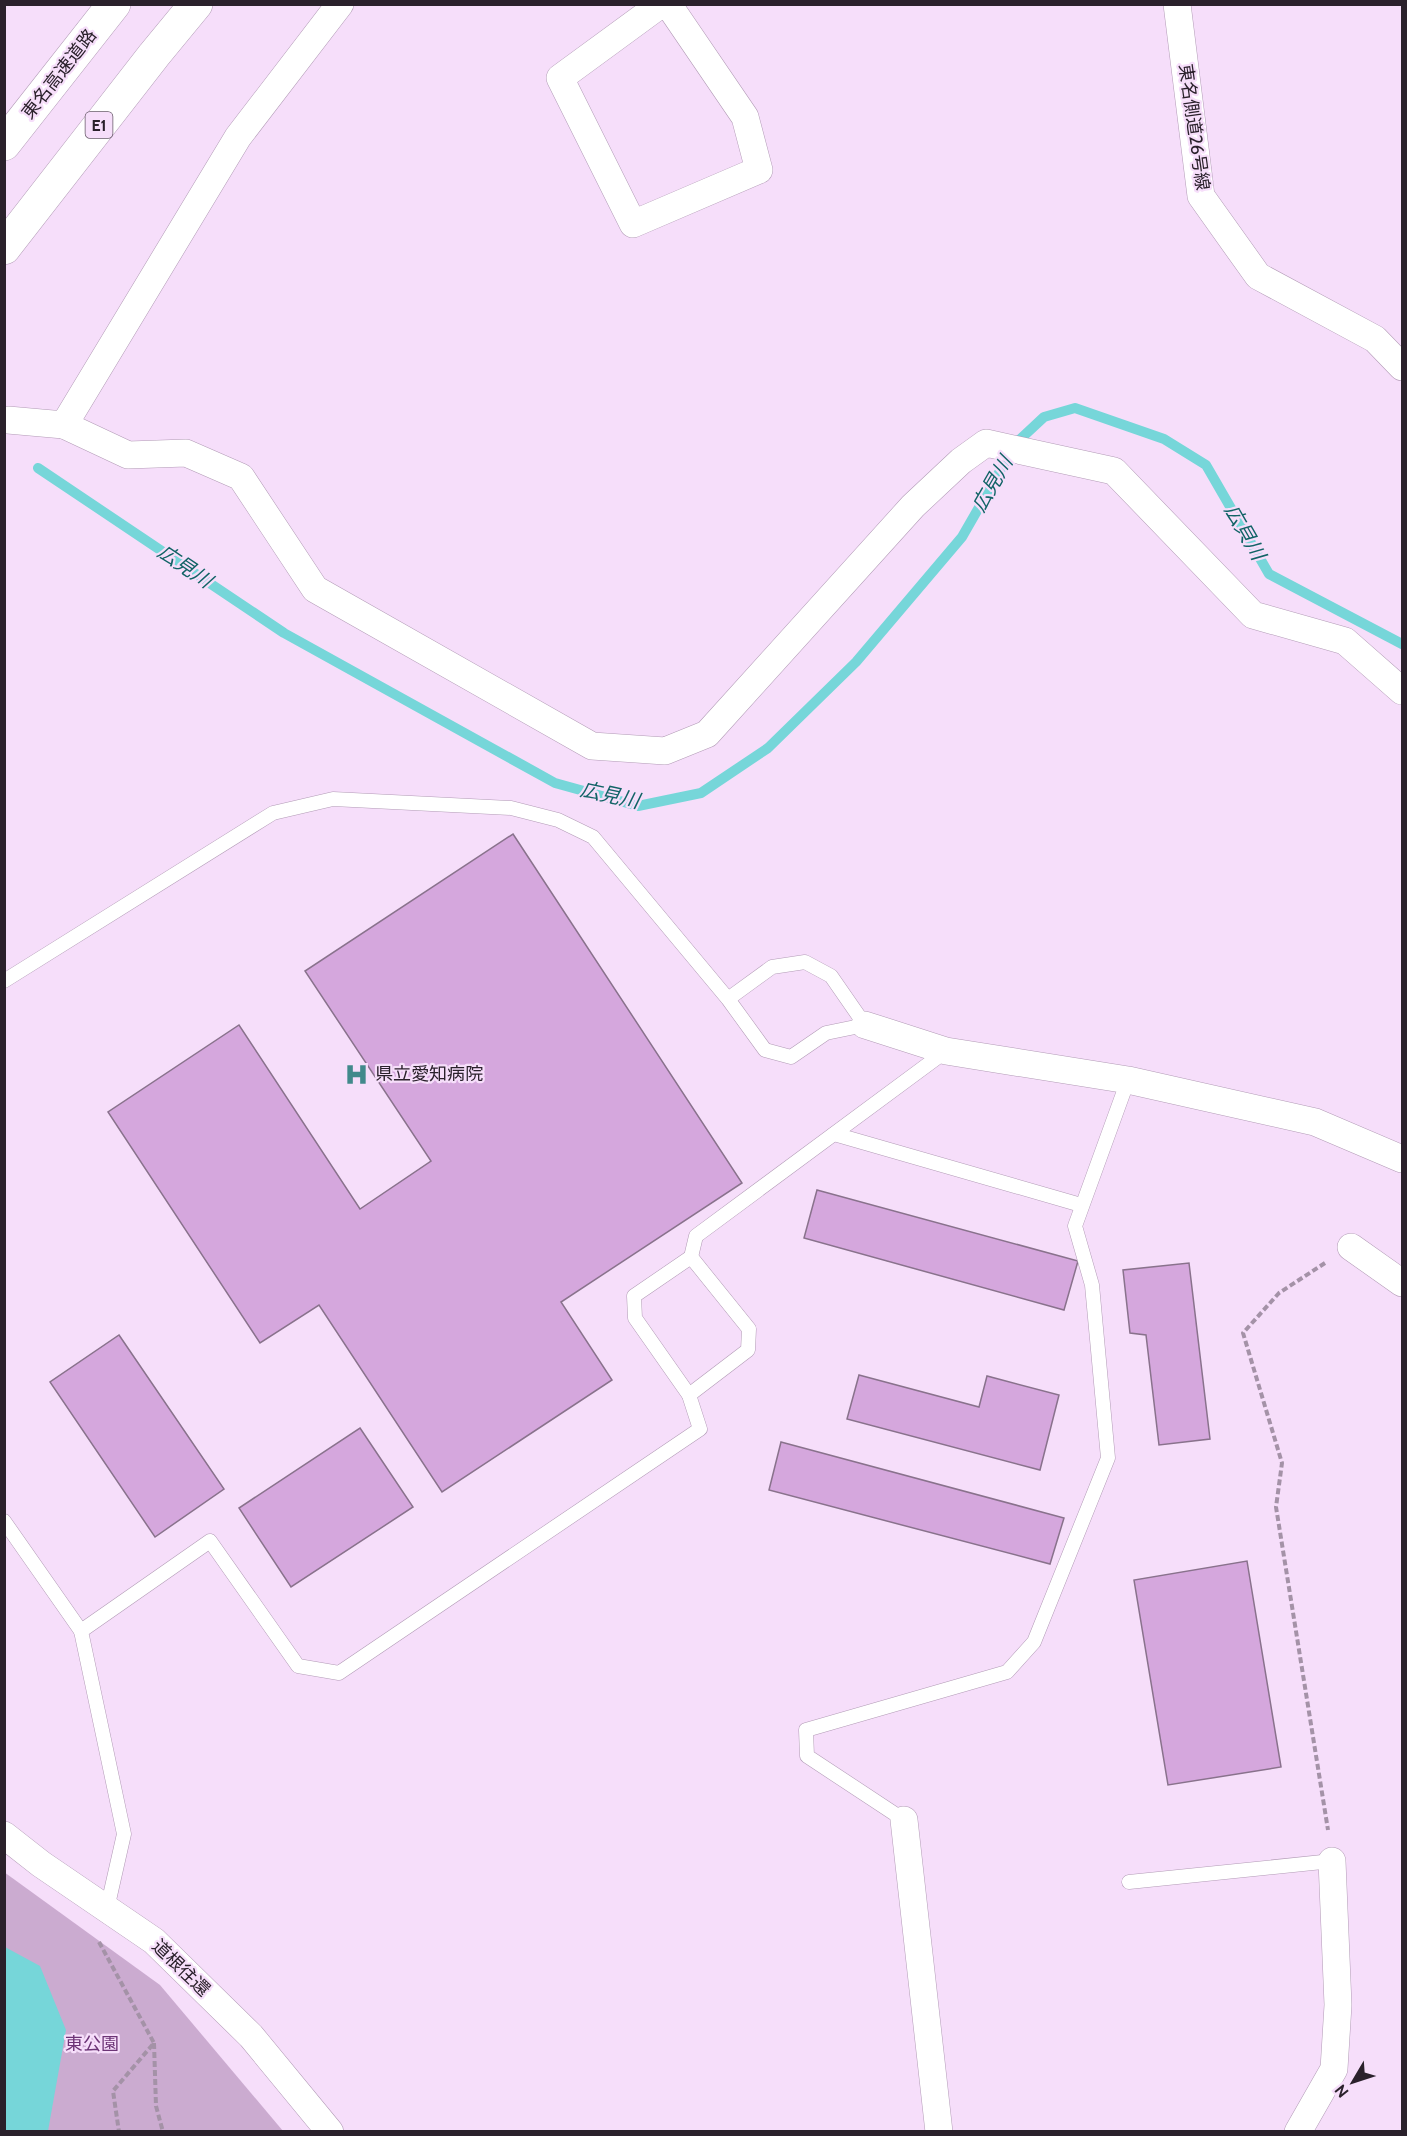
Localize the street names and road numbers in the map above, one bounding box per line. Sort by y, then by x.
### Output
street label: 東名高速道路 [17,25,101,123]
street label: 東名側道26号線 [1174,62,1214,192]
road number: E1 [86,112,112,138]
street label: 道根往還 [147,1935,215,2001]

